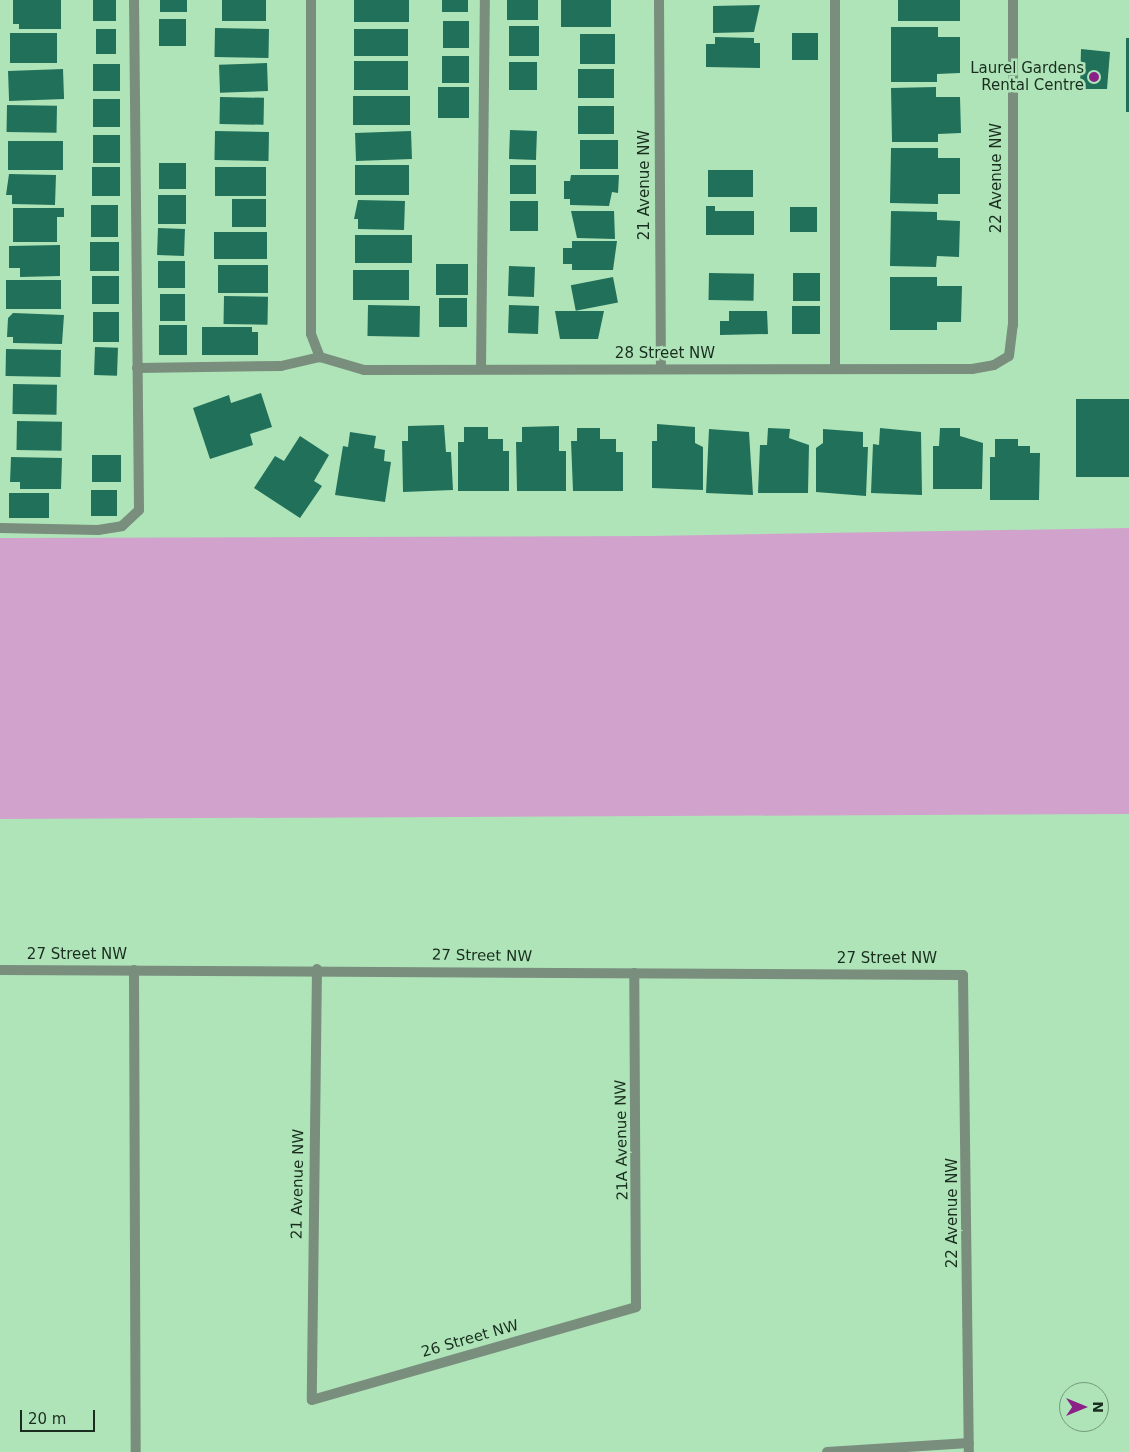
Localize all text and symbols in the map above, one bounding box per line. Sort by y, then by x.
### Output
place label: Laurel Gardens Rental Centre [970,59,1084,94]
marker: Laurel Gardens Rental Centre [1088,71,1100,83]
street label: 22 Avenue NW [988,123,1006,233]
street label: 21 Avenue NW [636,130,654,240]
street label: 28 Street NW [615,345,715,363]
street label: 27 Street NW [27,946,127,964]
street label: 27 Street NW [432,946,532,966]
street label: 27 Street NW [837,950,937,968]
street label: 21A Avenue NW [612,1080,632,1200]
street label: 21 Avenue NW [288,1129,308,1239]
street label: 22 Avenue NW [944,1158,962,1268]
street label: 26 Street NW [419,1317,521,1361]
north arrow [1059,1382,1109,1432]
scale bar [22,1400,98,1432]
text: N [1090,1401,1106,1413]
text: 20 m [28,1410,66,1428]

